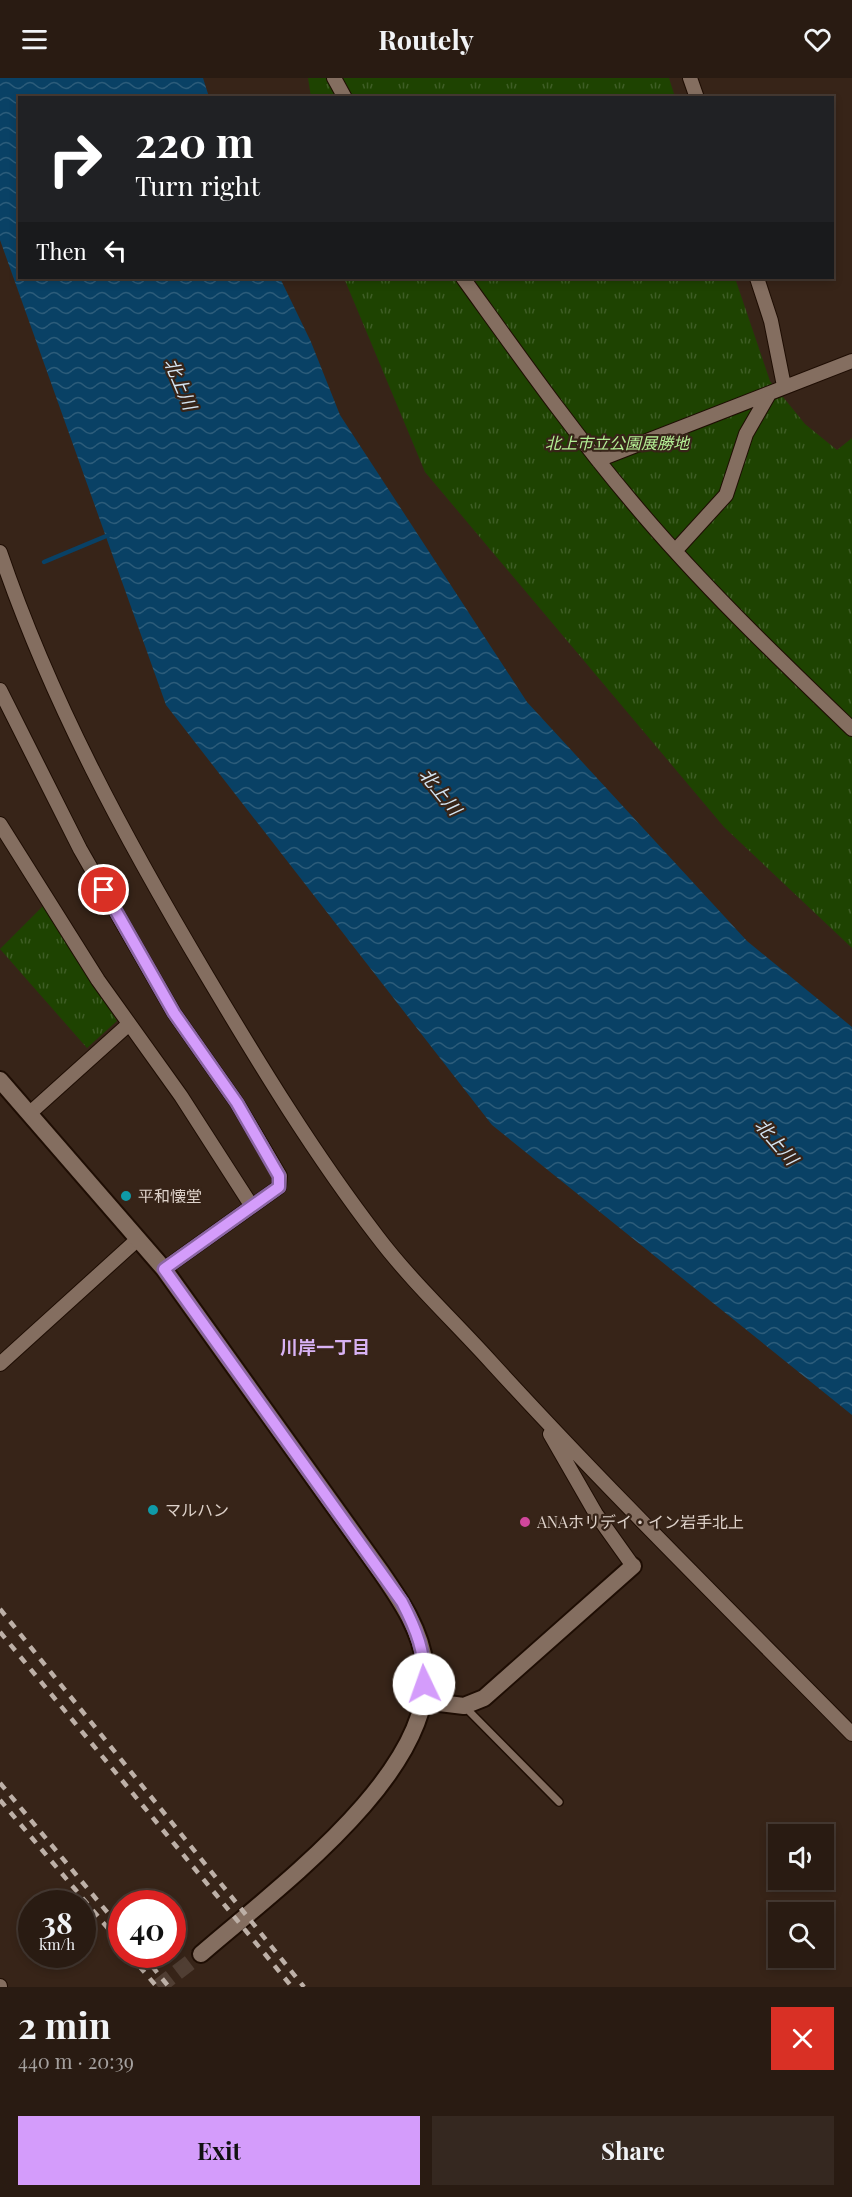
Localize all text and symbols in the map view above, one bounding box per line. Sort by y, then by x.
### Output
text: Routely [378,21,474,57]
icon: menu [18,23,51,56]
icon: heart [801,23,834,56]
text: 220 m [135,113,254,169]
icon: right [36,120,114,198]
text: Turn right [135,167,260,203]
icon: left [99,234,132,267]
text: Then [36,236,87,266]
water label: 北上川 [159,354,203,415]
park label: 北上市立公園展勝地 [545,432,691,453]
water label: 北上川 [414,763,468,821]
pin [78,864,129,915]
icon: arrive [87,873,120,906]
water label: 北上川 [750,1113,805,1171]
place label: 平和懐堂 [138,1185,202,1206]
marker: 平和懐堂 [119,1189,133,1203]
district label: 川岸一丁目 [280,1335,370,1359]
place label: マルハン [165,1499,229,1520]
marker: マルハン [146,1503,160,1517]
place label: ANAホリデイ・イン岩手北上 [536,1511,744,1532]
marker: ANAホリデイ・イン岩手北上 [518,1515,532,1529]
position arrow [392,1652,456,1716]
map controls [768,1824,834,1968]
button: sound [768,1824,834,1890]
speed limit sign: 40 [108,1890,186,1968]
text: 38 [41,1902,73,1942]
button: search [768,1902,834,1968]
text: km/h [39,1934,75,1954]
text: 2 min [18,2000,111,2048]
button: close [771,2007,834,2070]
text: 440 m · 20:39 [18,2047,134,2074]
button: Exit [18,2116,420,2185]
button: Share [432,2116,834,2185]

